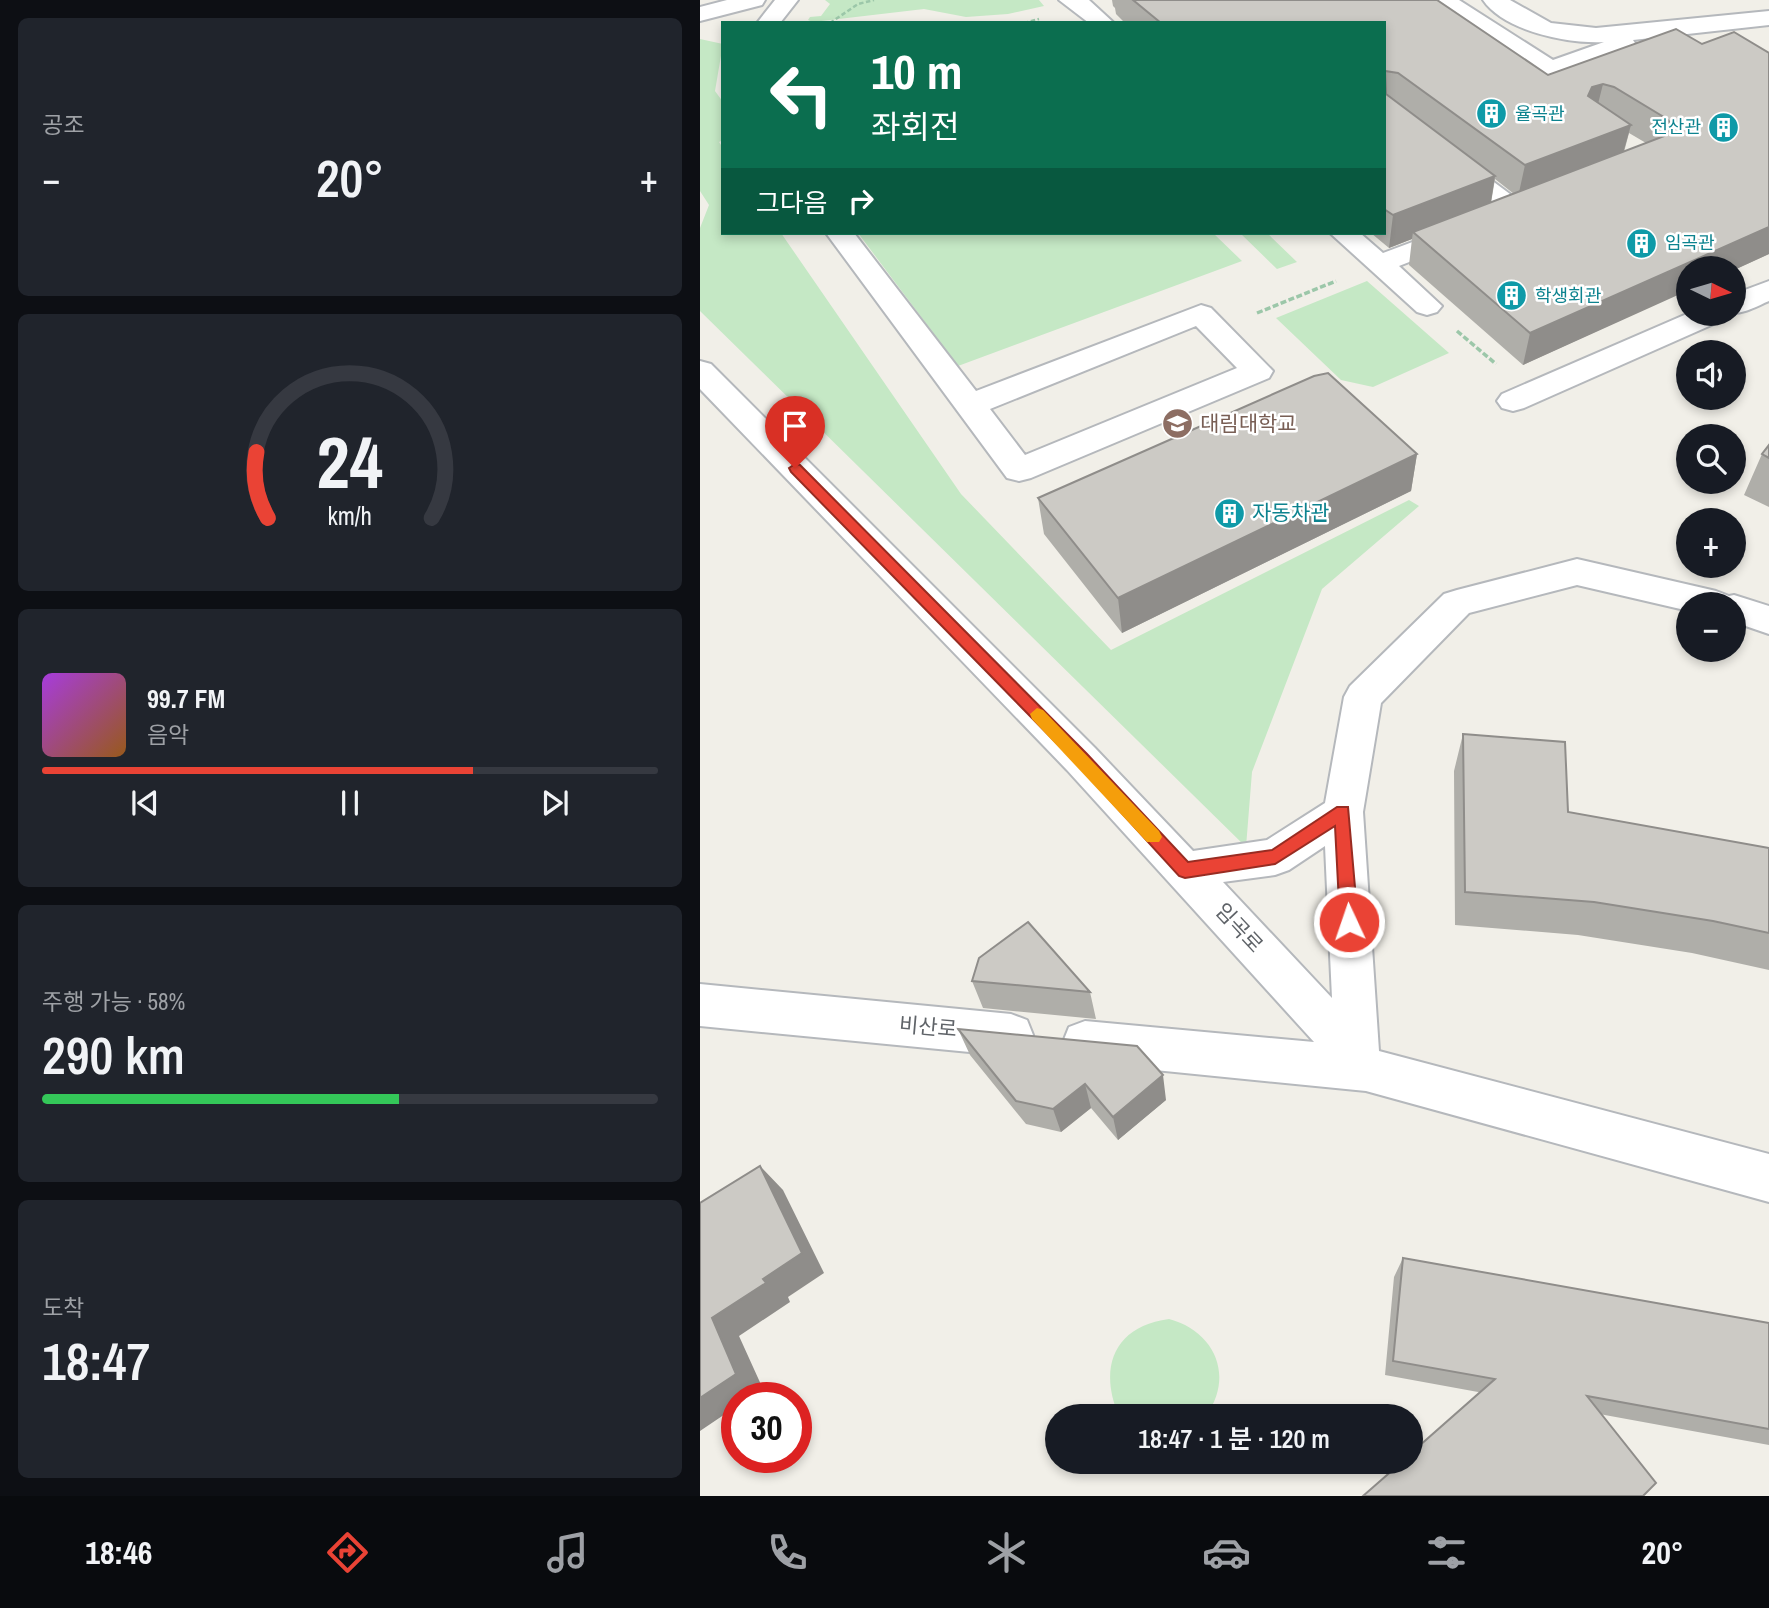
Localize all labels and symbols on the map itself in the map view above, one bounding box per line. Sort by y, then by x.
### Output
building icon: 율곡관 [1475,97,1509,131]
place label: 율곡관 [1515,101,1565,126]
building icon: 전산관 [1707,110,1741,144]
place label: 전산관 [1651,114,1701,139]
building icon: 임곡관 [1625,226,1659,260]
place label: 임곡관 [1665,230,1715,255]
north arrow [1676,256,1746,326]
building icon: 학생회관 [1495,279,1529,313]
place label: 학생회관 [1535,283,1602,308]
pin [765,396,825,468]
school or university icon: 대림대학교 [1160,407,1194,441]
place label: 대림대학교 [1200,409,1297,438]
building icon: 자동차관 [1212,496,1246,530]
place label: 자동차관 [1252,498,1329,527]
position arrow [1312,885,1386,959]
street label: 임곡로 [1209,897,1270,959]
street label: 비산로 [898,1010,958,1043]
speed limit sign: 30 [721,1382,812,1473]

